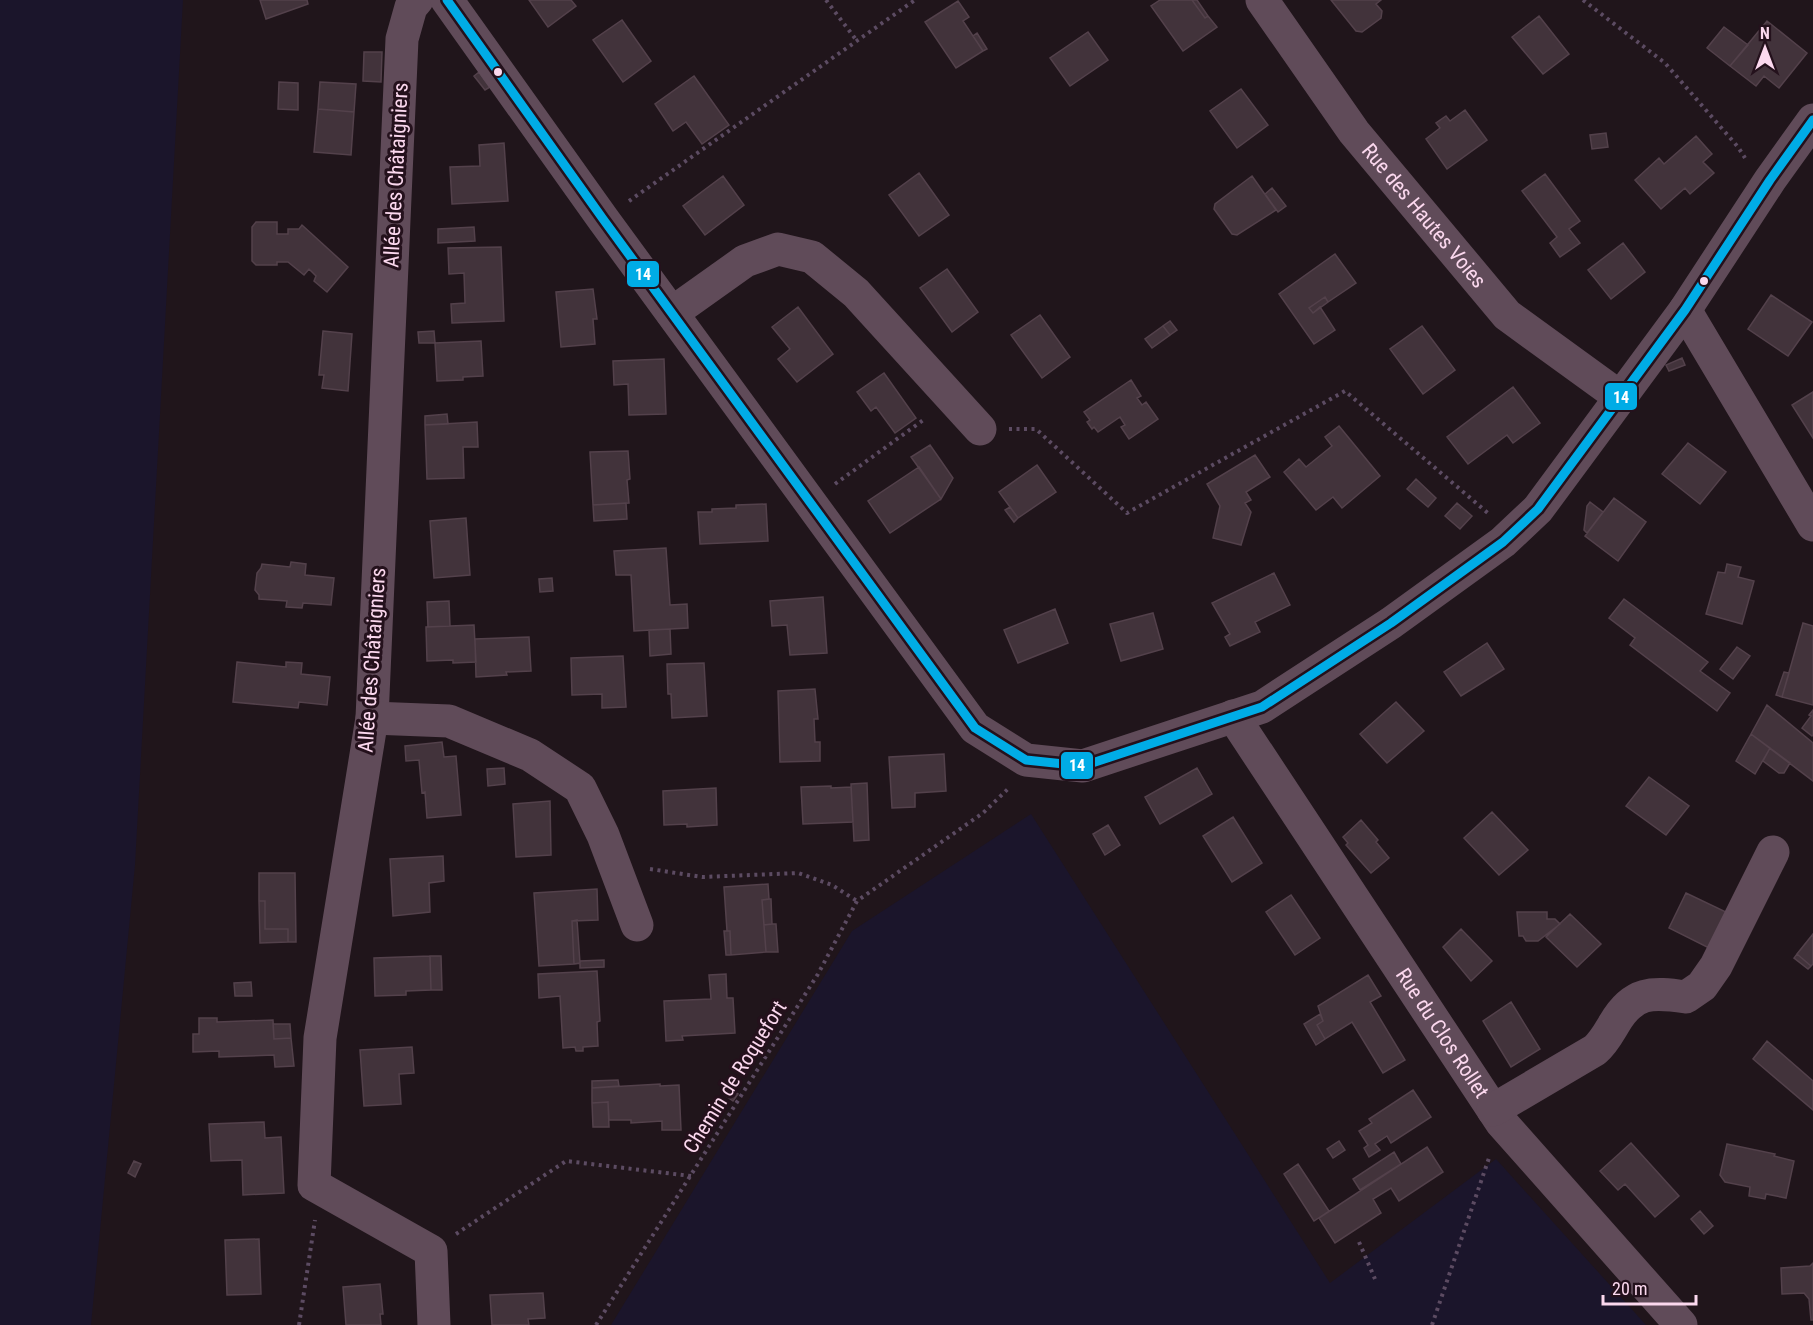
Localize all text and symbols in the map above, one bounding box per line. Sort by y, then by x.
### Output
north arrow [1735,18,1795,78]
text: N [1760,24,1770,43]
unlabelled marker [492,66,504,78]
street label: Allée des Châtaigniers [379,82,413,268]
street label: Rue des Hautes Voies [1357,139,1491,293]
line badge: 14 [626,260,660,288]
text: 14 [635,265,651,284]
unlabelled marker [1698,275,1710,287]
line badge: 14 [1604,382,1638,411]
text: 14 [1613,388,1629,407]
street label: Allée des Châtaigniers [354,567,390,753]
line badge: 14 [1060,751,1094,780]
text: 14 [1069,756,1085,775]
street label: Rue du Clos Rollet [1391,964,1494,1103]
street label: Chemin de Roquefort [678,996,792,1158]
scale bar [1603,1268,1696,1306]
text: 20 m [1612,1278,1647,1299]

